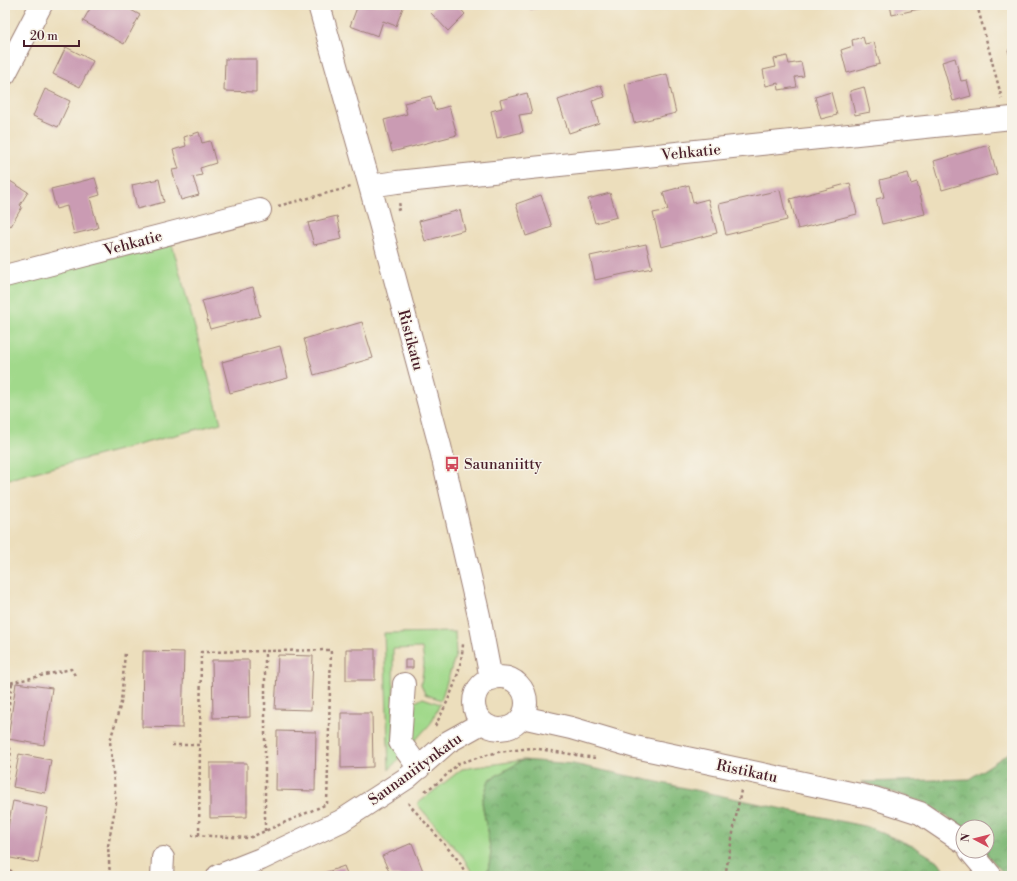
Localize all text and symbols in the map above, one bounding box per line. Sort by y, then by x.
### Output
scale bar [24,22,79,48]
text: 20 m [30,29,58,44]
street label: Vehkatie [659,140,722,165]
street label: Vehkatie [101,227,164,261]
street label: Ristikatu [393,308,428,373]
bus stop icon: Saunaniitty [443,455,461,473]
place label: Saunaniitty [464,455,543,474]
street label: Saunaniitynkatu [365,729,466,810]
street label: Ristikatu [715,756,780,787]
north arrow [955,819,995,859]
text: N [959,832,974,843]

